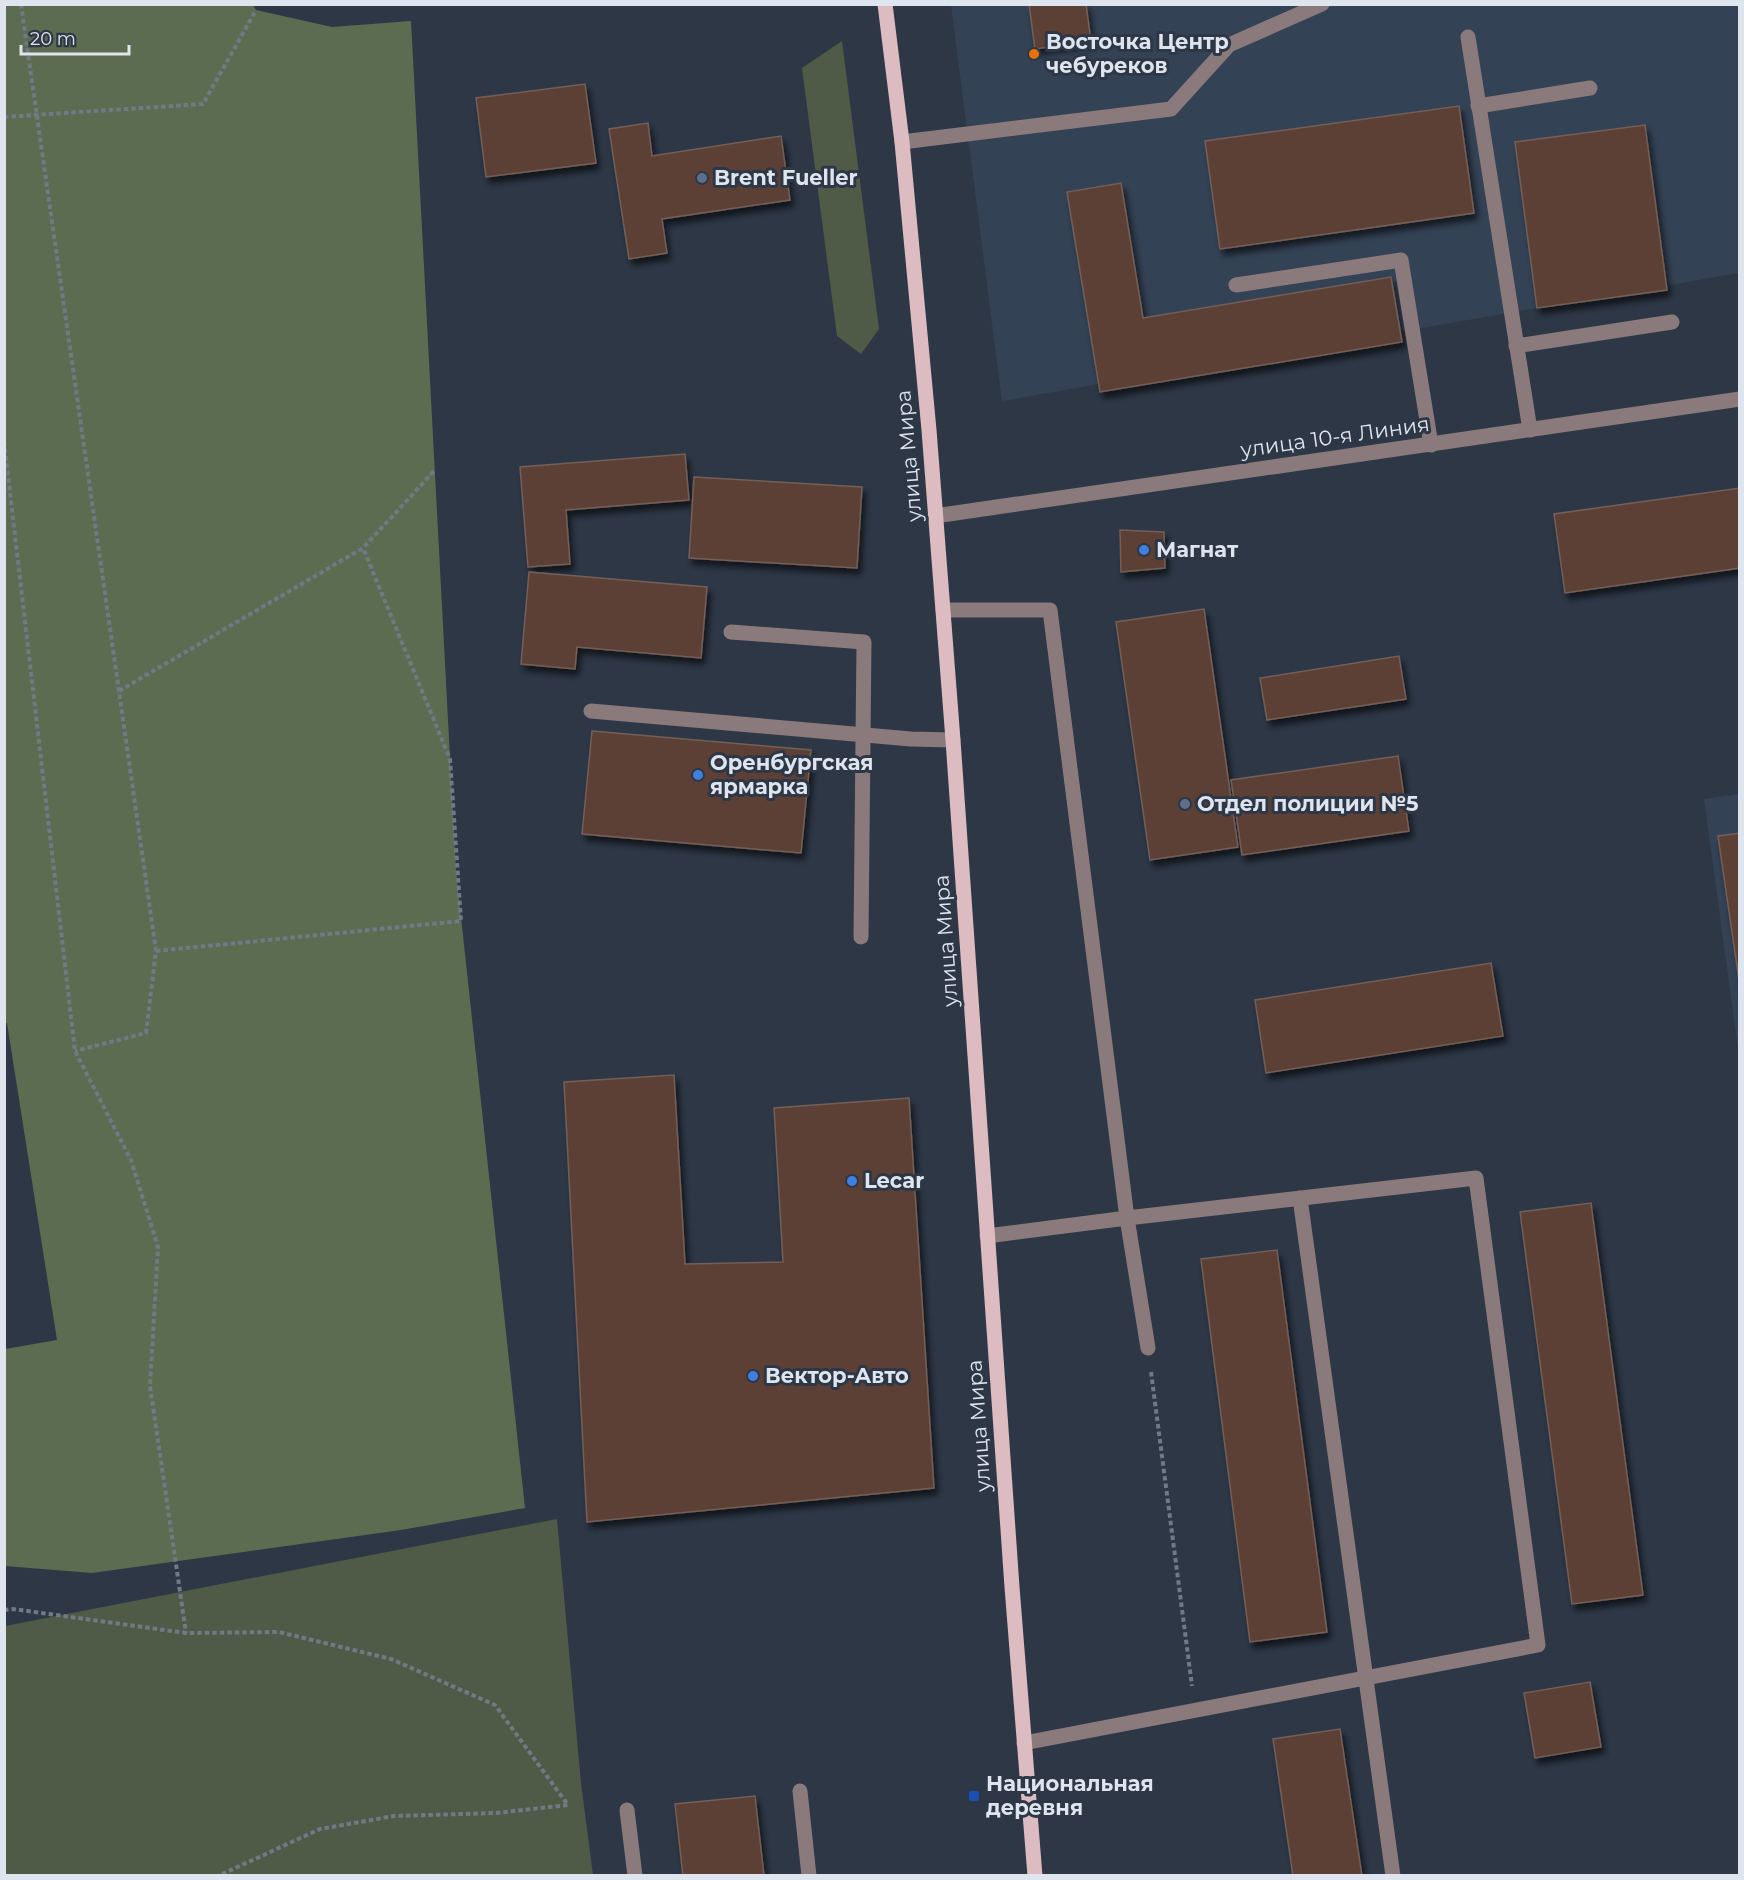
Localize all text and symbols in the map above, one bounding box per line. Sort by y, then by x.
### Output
scale bar [21,18,129,56]
text: 20 m [30,28,76,50]
place label: Восточка Центр чебуреков [1046,29,1229,78]
marker: Восточка Центр чебуреков [1027,47,1041,61]
place label: Brent Fueller [714,165,858,190]
marker: Brent Fueller [695,171,709,185]
street label: улица Мира [890,389,927,524]
street label: улица 10-я Линия [1238,411,1431,462]
place label: Магнат [1156,537,1239,562]
marker: Магнат [1137,543,1151,557]
place label: Оренбургская ярмарка [710,750,874,799]
marker: Оренбургская ярмарка [691,768,705,782]
place label: Отдел полиции №5 [1197,791,1418,816]
marker: Отдел полиции №5 [1178,797,1192,811]
street label: улица Мира [928,874,963,1009]
place label: Lecar [864,1168,924,1193]
marker: Lecar [845,1174,859,1188]
street label: улица Мира [961,1359,996,1494]
place label: Вектор-Авто [765,1363,909,1388]
marker: Вектор-Авто [746,1369,760,1383]
place label: Национальная деревня [986,1771,1154,1820]
marker: Национальная деревня [967,1789,981,1803]

